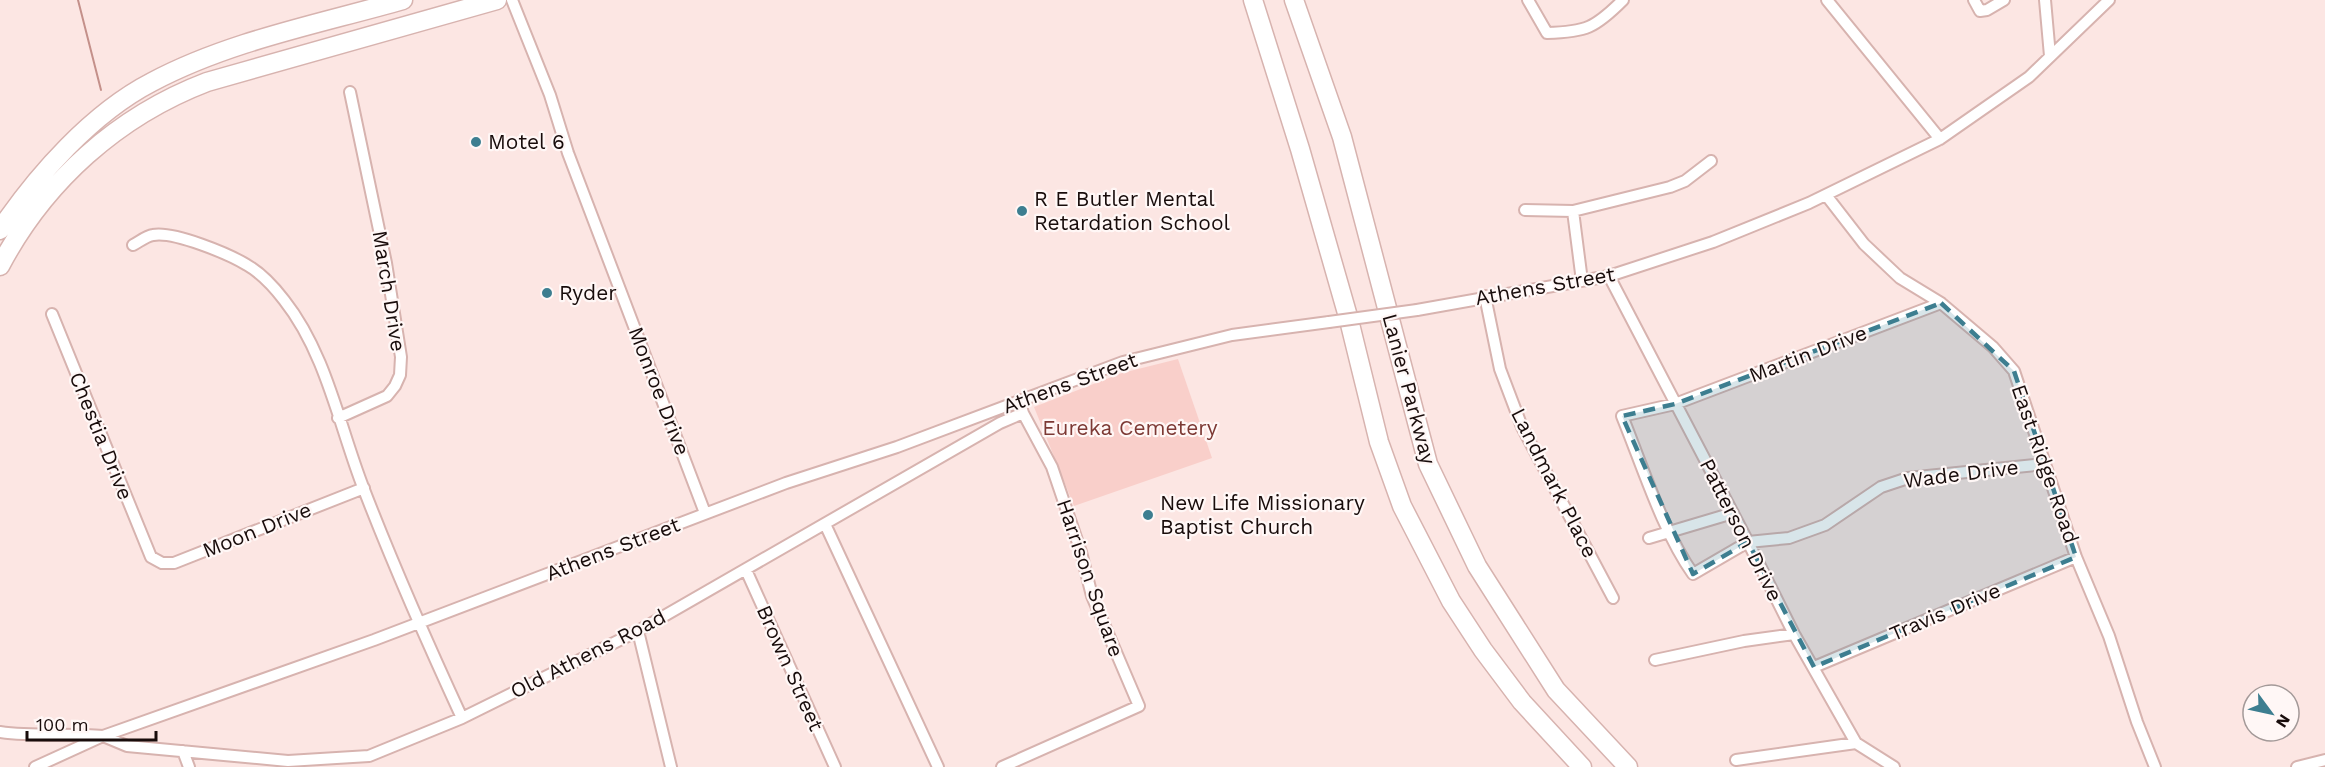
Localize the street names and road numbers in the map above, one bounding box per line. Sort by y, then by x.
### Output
street label: March Drive [368,229,411,353]
street label: Athens Street [1473,261,1617,310]
street label: Lanier Parkway [1377,311,1442,467]
street label: Martin Drive [1745,320,1870,387]
street label: Monroe Drive [623,323,695,459]
street label: Athens Street [999,347,1141,418]
street label: Chestia Drive [64,368,138,503]
street label: East Ridge Road [2007,381,2084,547]
street label: Landmark Place [1506,404,1603,562]
street label: Patterson Drive [1695,454,1788,605]
street label: Wade Drive [1902,454,2020,493]
street label: Moon Drive [199,496,315,563]
street label: Harrison Square [1052,496,1129,660]
street label: Athens Street [542,511,684,586]
street label: Travis Drive [1886,577,2004,646]
street label: Brown Street [752,601,829,735]
street label: Old Athens Road [506,604,670,704]

